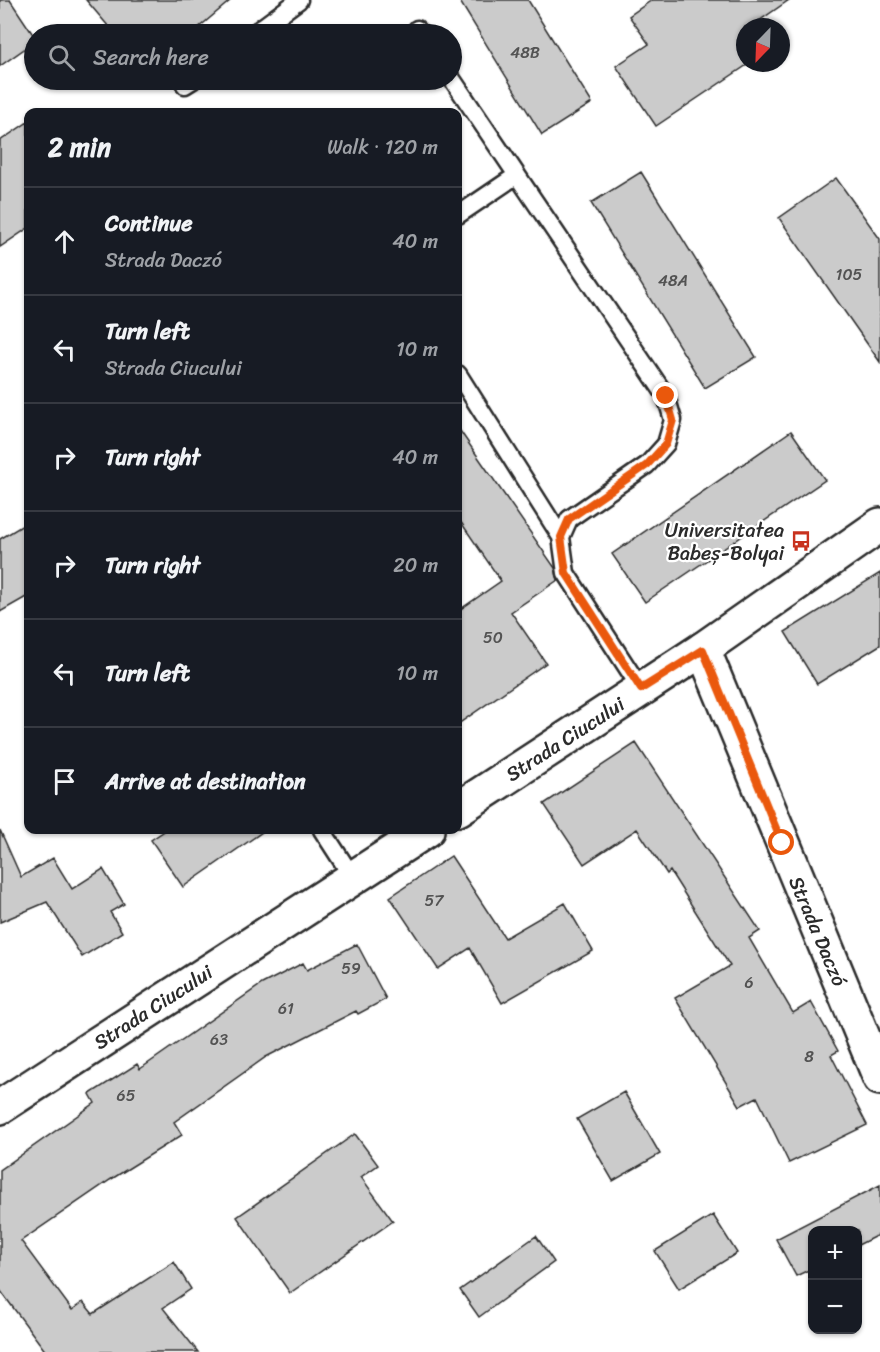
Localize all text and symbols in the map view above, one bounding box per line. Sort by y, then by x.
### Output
north arrow [736,18,790,72]
search box [24,24,462,90]
text: Search here [93,38,209,77]
house number: 48B [510,38,540,67]
icon: search [45,41,78,74]
text: 2 min [48,124,111,170]
text: Walk · 120 m [327,130,438,165]
text: Continue [105,204,193,243]
text: 40 m [392,224,438,259]
icon: ahead [48,225,81,258]
text: Strada Daczó [105,243,222,278]
house number: 105 [836,260,863,289]
house number: 48A [658,266,688,295]
text: Turn left [105,312,190,351]
text: 10 m [396,332,438,367]
icon: left [48,333,81,366]
text: Strada Ciucului [105,351,242,386]
route end [652,382,678,408]
text: Turn right [105,438,200,477]
text: 40 m [392,440,438,475]
icon: right [48,441,81,474]
place label: Universitatea Babeș-Bolyai [665,513,785,571]
bus stop icon: Universitatea Babeș-Bolyai [789,529,813,553]
text: Turn right [105,546,200,585]
text: 20 m [393,548,438,583]
icon: right [48,549,81,582]
house number: 50 [483,623,503,652]
text: Turn left [105,654,190,693]
text: 10 m [396,656,438,691]
icon: left [48,657,81,690]
street label: Strada Ciucului [498,687,633,791]
text: Arrive at destination [105,762,306,801]
icon: arrive [48,765,81,798]
route start [768,829,794,855]
street label: Strada Daczó [779,871,857,993]
house number: 57 [425,886,444,915]
house number: 59 [341,954,361,983]
street label: Strada Ciucului [86,955,221,1059]
house number: 6 [744,968,754,997]
house number: 61 [278,994,294,1023]
house number: 63 [210,1025,228,1054]
house number: 8 [804,1042,814,1071]
house number: 65 [117,1081,136,1110]
map controls [808,1226,862,1334]
button: + [808,1226,862,1280]
button: − [808,1280,862,1334]

